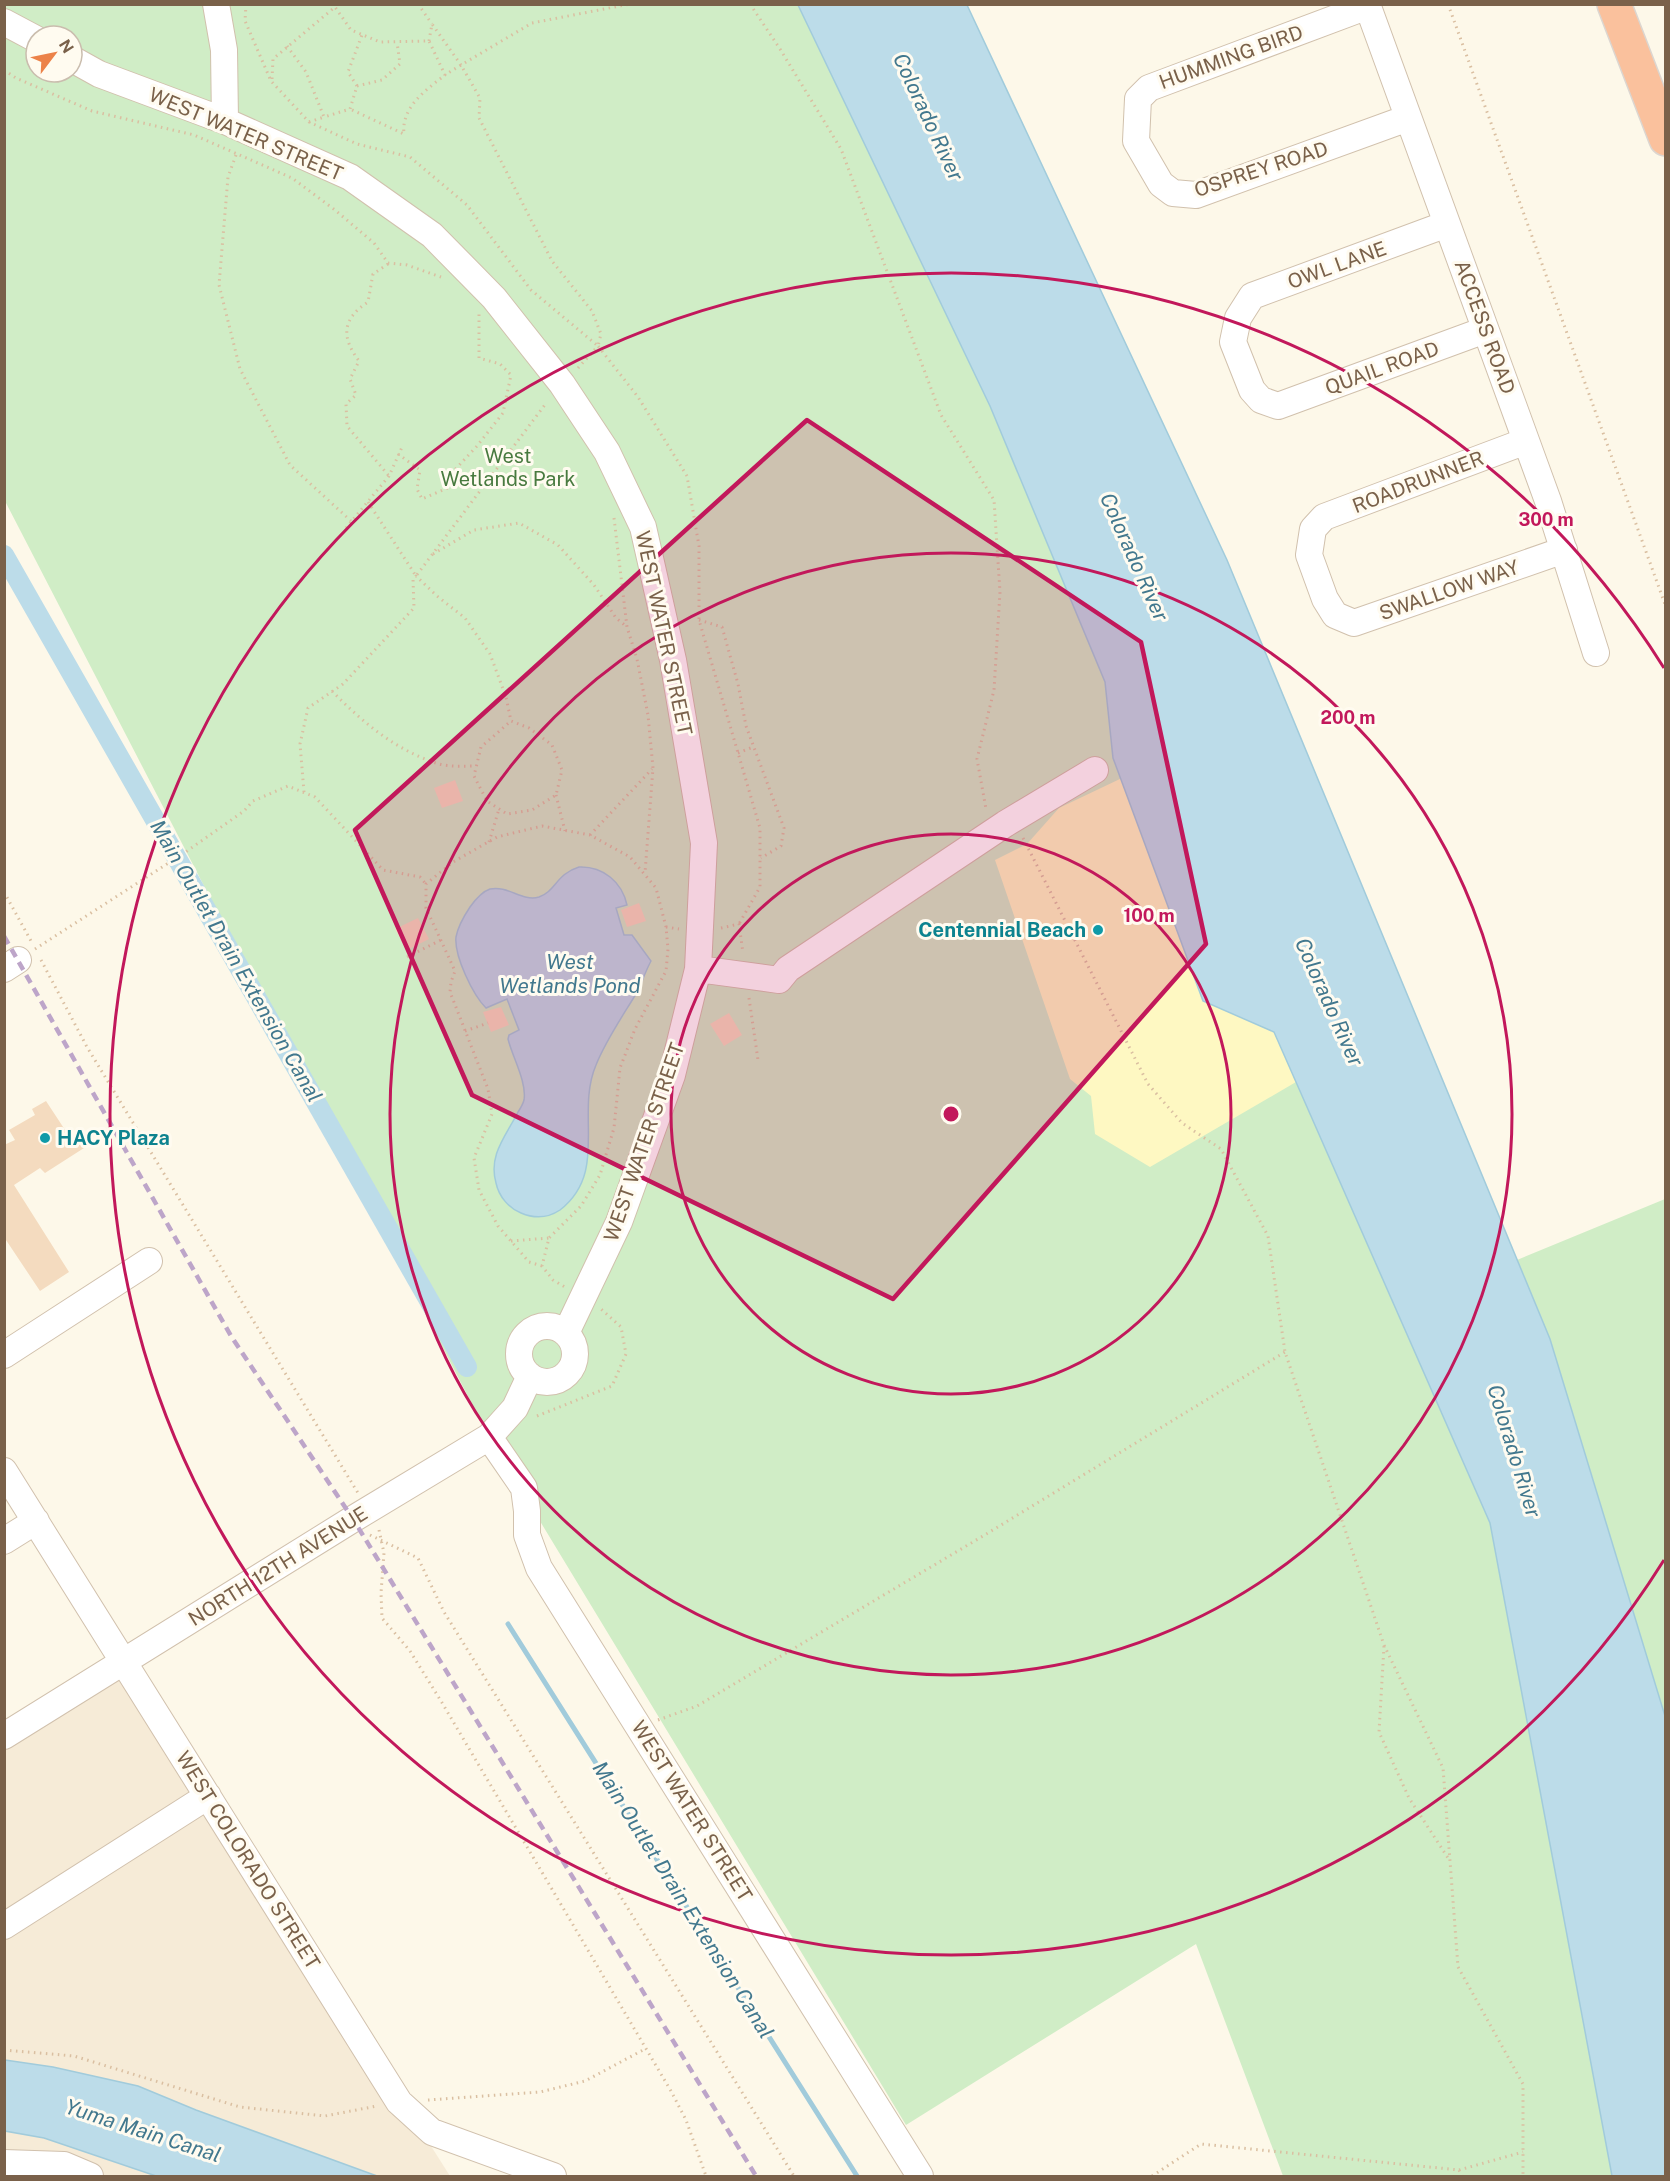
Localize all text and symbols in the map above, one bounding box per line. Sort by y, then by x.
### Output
street label: HUMMING BIRD [1156,20,1306,94]
north arrow [24,24,84,84]
text: N [55,36,78,57]
water label: Colorado River [888,49,969,185]
street label: WEST WATER STREET [145,82,347,186]
street label: OSPREY ROAD [1191,136,1331,202]
street label: OWL LANE [1284,236,1390,294]
street label: ACCESS ROAD [1450,257,1520,397]
street label: QUAIL ROAD [1322,336,1442,400]
park label: West Wetlands Park [441,444,575,491]
street label: ROADRUNNER [1349,446,1487,518]
water label: Colorado River [1095,489,1174,626]
text: 300 m [1518,509,1574,530]
street label: WEST WATER STREET [631,529,697,738]
street label: SWALLOW WAY [1376,555,1522,625]
text: 200 m [1321,707,1375,728]
water label: Main Outlet Drain Extension Canal [145,815,328,1106]
text: 100 m [1123,905,1175,926]
place label: Centennial Beach [918,918,1086,942]
marker: Centennial Beach [1091,923,1105,937]
water label: Colorado River [1290,934,1369,1071]
water label: West Wetlands Pond [499,949,641,998]
street label: WEST WATER STREET [599,1039,689,1245]
centre of rings [941,1104,961,1124]
place label: HACY Plaza [57,1126,170,1150]
marker: HACY Plaza [38,1131,52,1145]
water label: Colorado River [1482,1381,1547,1521]
street label: NORTH 12TH AVENUE [184,1501,372,1631]
street label: WEST WATER STREET [627,1716,757,1906]
street label: WEST COLORADO STREET [171,1747,325,1974]
water label: Main Outlet Drain Extension Canal [588,1757,779,2043]
water label: Yuma Main Canal [62,2094,224,2167]

